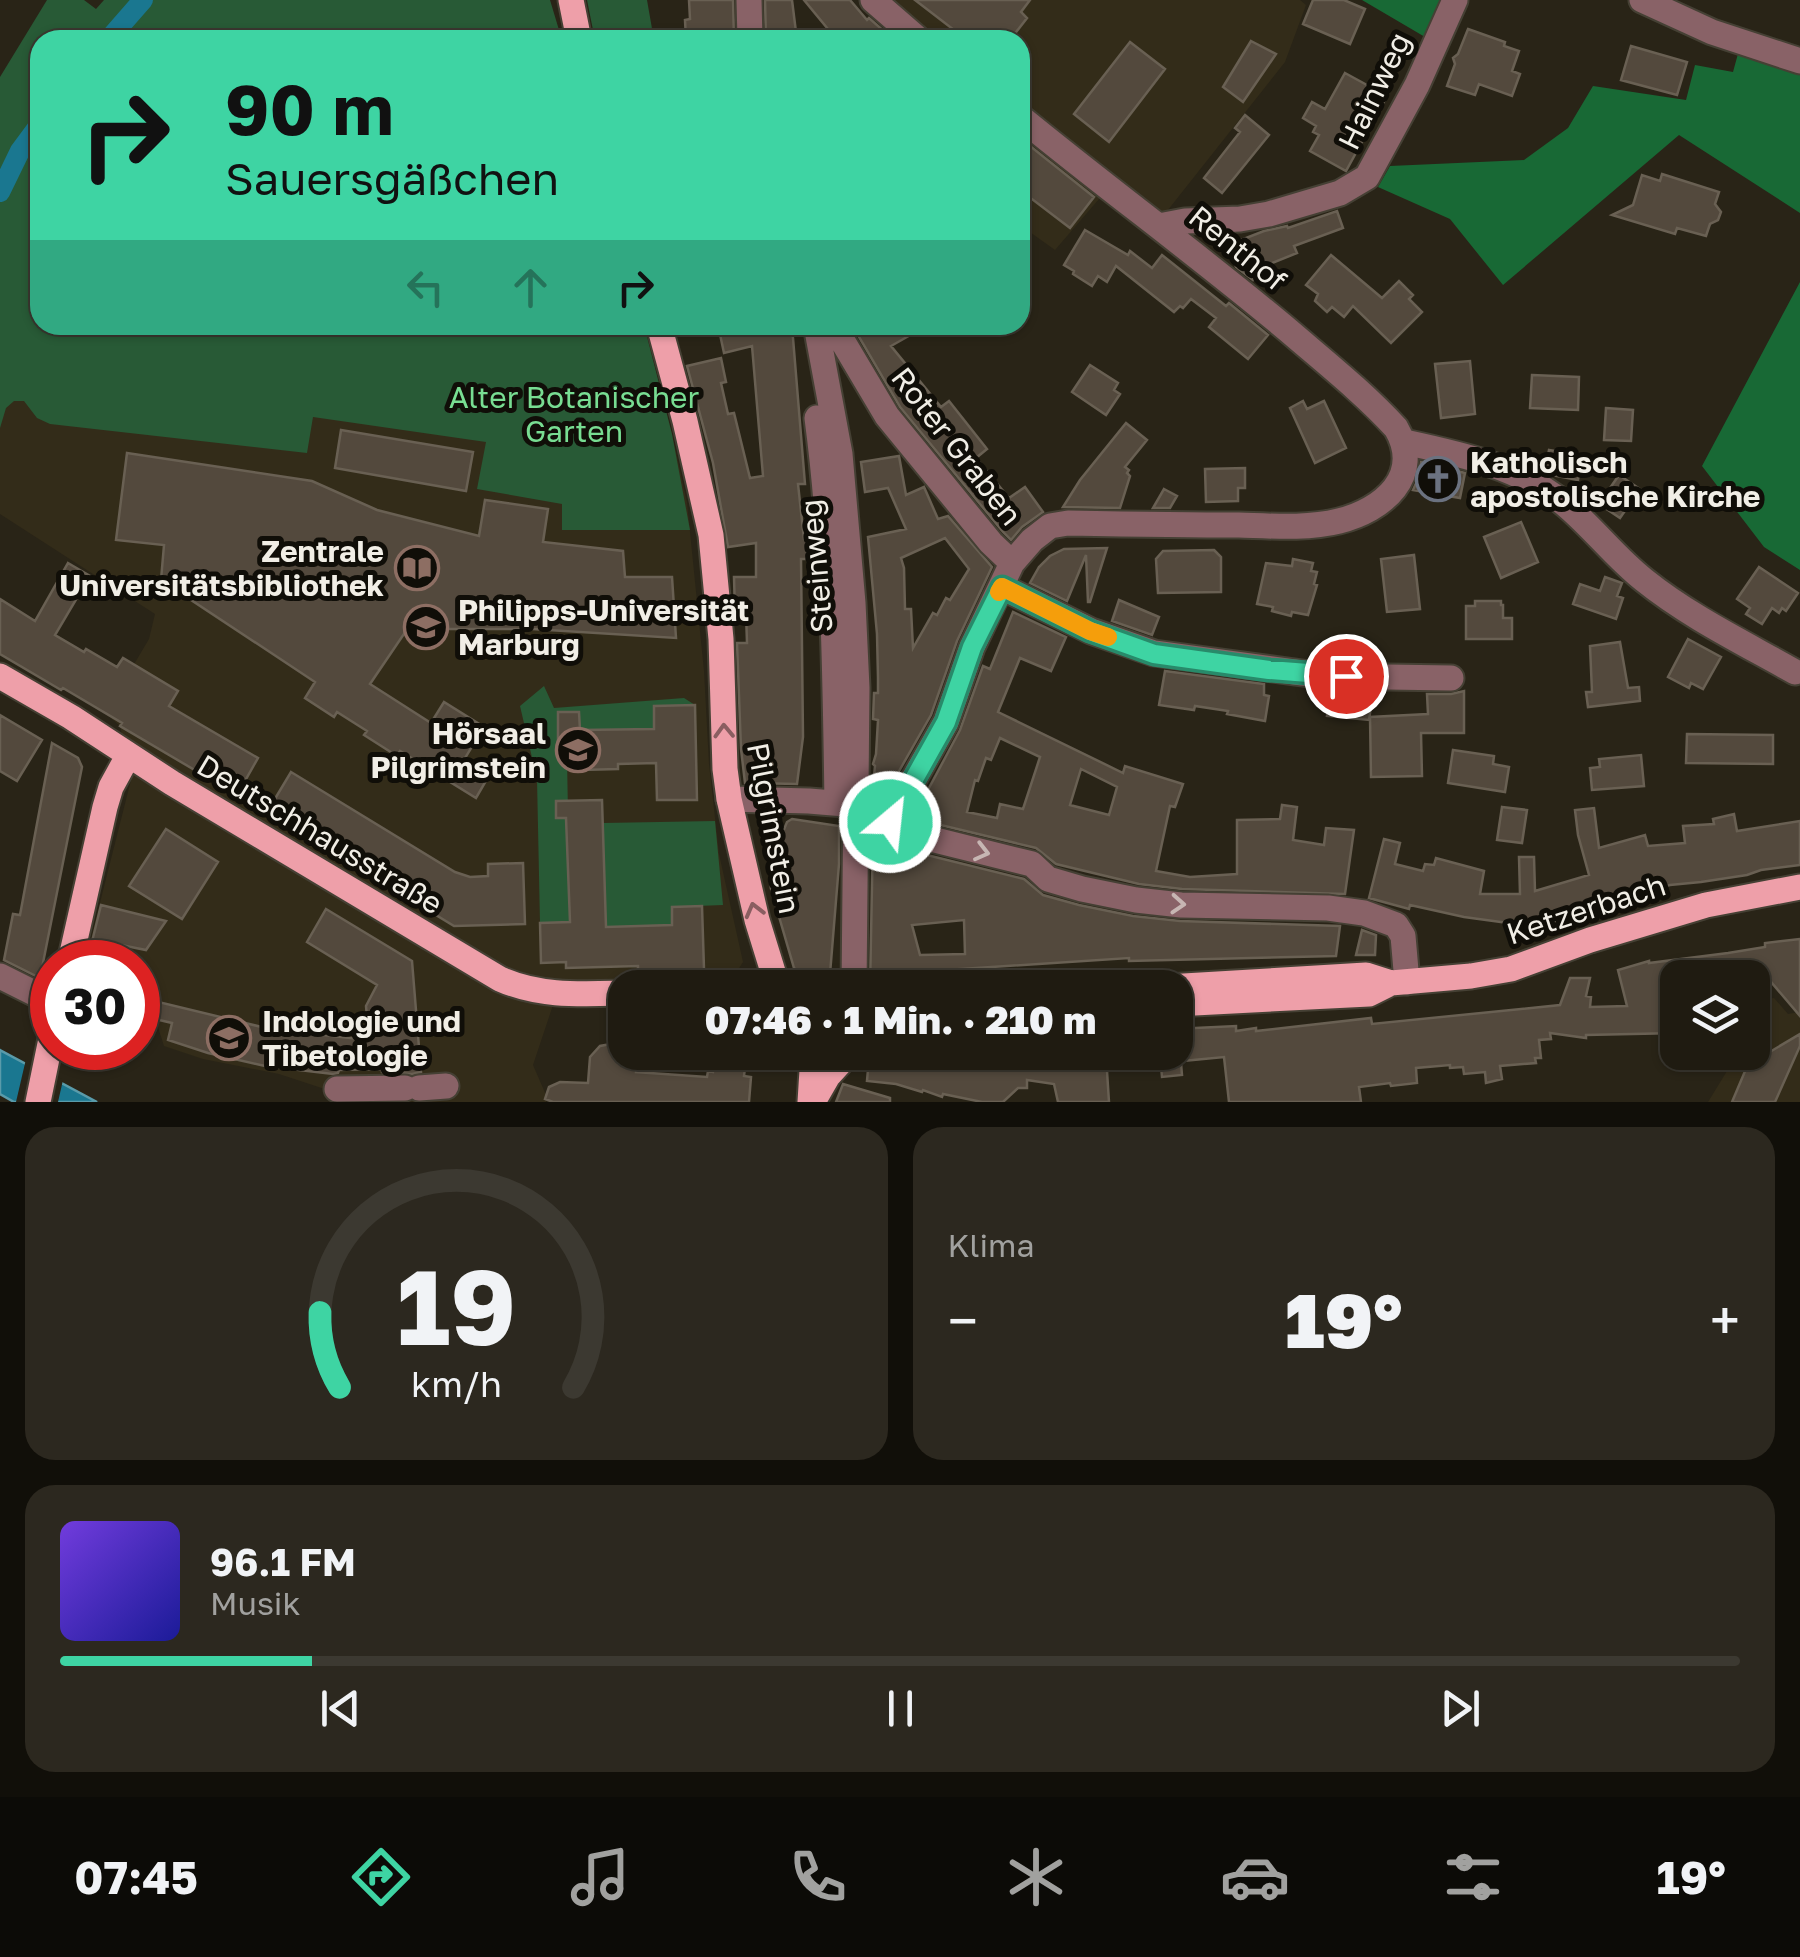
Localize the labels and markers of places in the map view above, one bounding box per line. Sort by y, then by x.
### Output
place label: Katholisch apostolische Kirche [1470,444,1761,514]
church icon: Katholisch apostolische Kirche [1415,456,1461,502]
place label: Zentrale Universitätsbibliothek [59,533,385,603]
library icon: Zentrale Universitätsbibliothek [394,545,440,591]
place label: Philipps-Universität Marburg [458,592,749,662]
school or university icon: Philipps-Universität Marburg [403,604,449,650]
pin [1304,634,1389,719]
place label: Hörsaal Pilgrimstein [370,715,546,785]
school or university icon: Hörsaal Pilgrimstein [555,727,601,773]
place label: Indologie und Tibetologie [262,1003,461,1073]
school or university icon: Indologie und Tibetologie [206,1015,252,1061]

